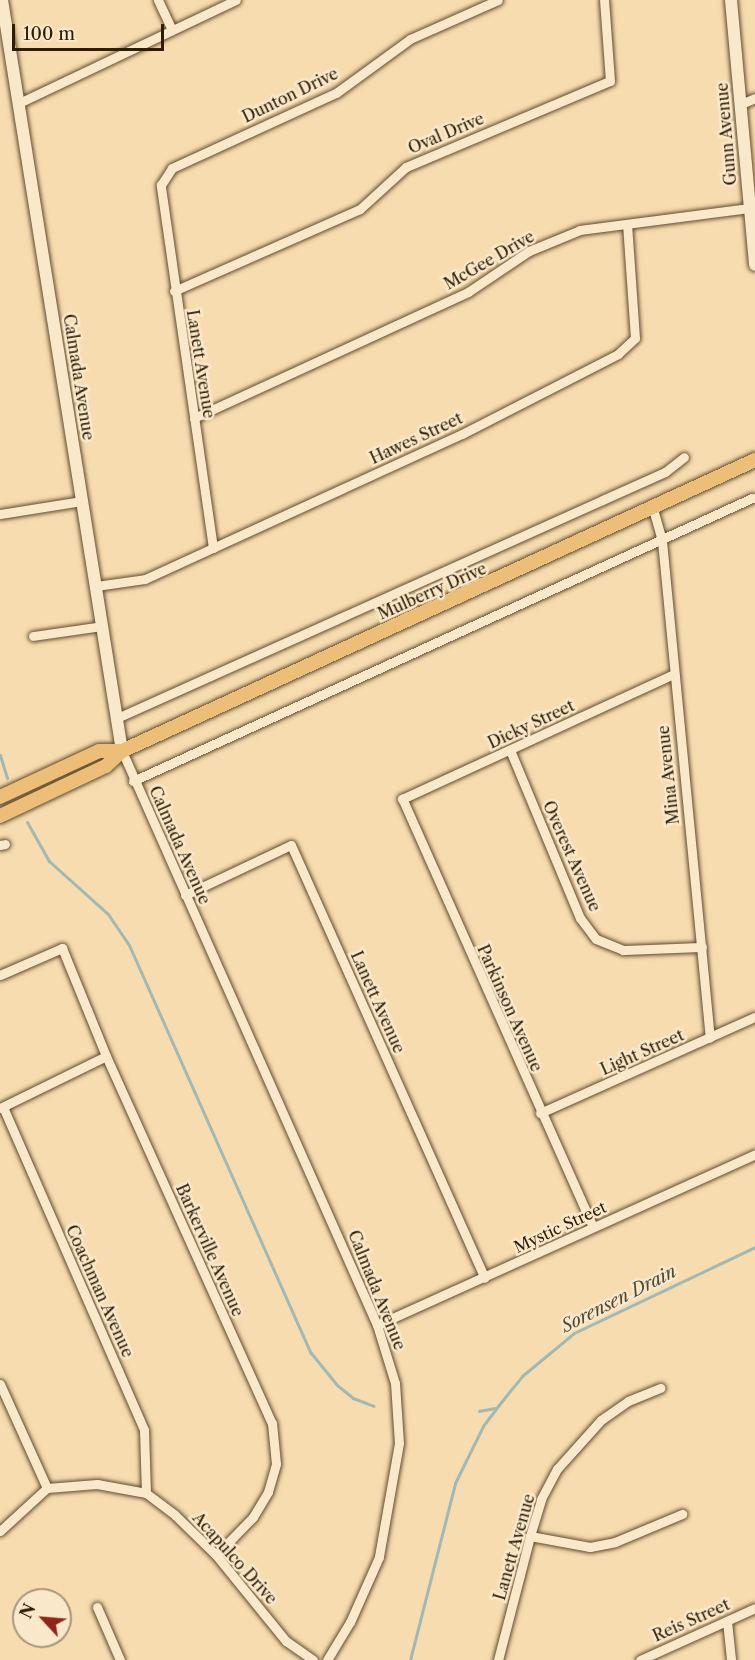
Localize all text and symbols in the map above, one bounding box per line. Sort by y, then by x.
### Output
scale bar [15,12,166,50]
text: 100 m [23,23,75,45]
street label: Dunton Drive [239,64,341,126]
street label: Gunn Avenue [712,81,740,187]
street label: Oval Drive [405,108,487,158]
street label: McGee Drive [441,226,537,294]
street label: Lanett Avenue [183,308,219,420]
street label: Calmada Avenue [59,312,99,442]
street label: Hawes Street [367,408,465,468]
street label: Mulberry Drive [374,558,490,624]
street label: Dicky Street [484,695,578,753]
street label: Mina Avenue [653,724,683,826]
street label: Calmada Avenue [145,783,215,907]
street label: Overest Avenue [539,797,605,915]
street label: Parkinson Avenue [473,941,547,1075]
street label: Lanett Avenue [347,948,409,1056]
street label: Light Street [597,1025,687,1079]
street label: Barkerville Avenue [172,1180,248,1320]
street label: Mystic Street [511,1197,609,1257]
street label: Coachman Avenue [62,1222,138,1360]
street label: Calmada Avenue [344,1227,410,1353]
water label: Sorensen Drain [558,1261,680,1337]
street label: Lanett Avenue [490,1491,538,1603]
street label: Acapulco Drive [189,1508,281,1608]
north arrow [12,1588,72,1648]
street label: Reis Street [650,1595,732,1645]
text: N [16,1600,40,1622]

